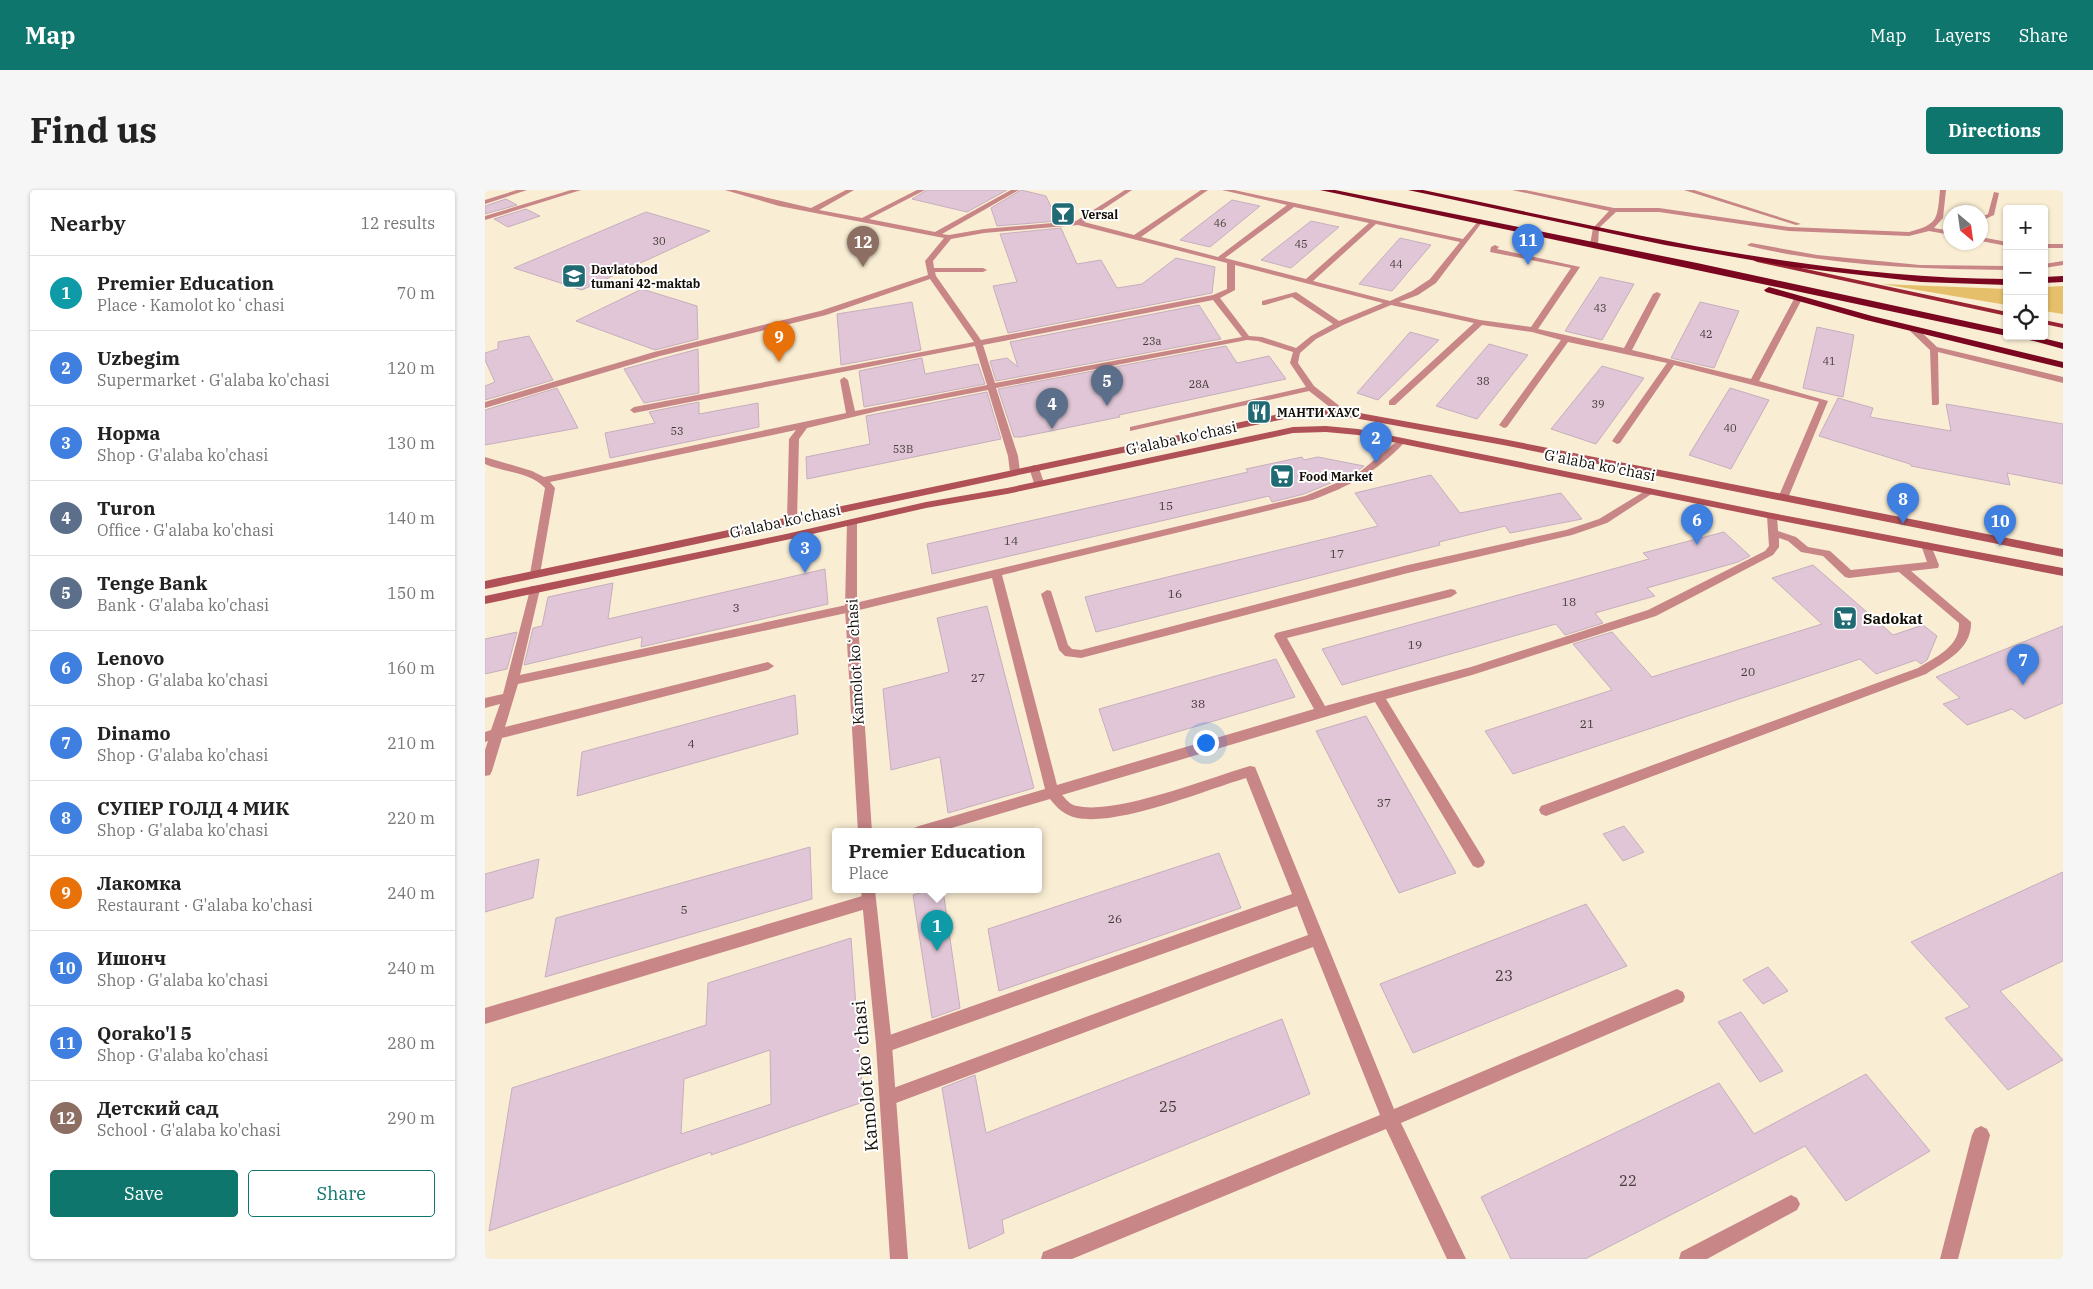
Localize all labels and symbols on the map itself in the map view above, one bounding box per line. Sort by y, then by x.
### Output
bar icon: Versal [1050,201,1076,227]
north arrow [1943,205,1988,250]
place label: Versal [1081,207,1118,222]
house number: 46 [1213,216,1227,230]
pin: 11 [1512,224,1544,265]
pin: 12 [847,226,879,267]
house number: 30 [652,234,666,248]
house number: 45 [1294,237,1308,251]
house number: 44 [1389,257,1403,271]
place label: Davlatobod tumani 42-maktab [591,262,701,291]
school or university icon: Davlatobod tumani 42-maktab [561,263,587,289]
house number: 43 [1593,301,1607,315]
pin: 9 [763,321,795,362]
house number: 42 [1699,327,1713,341]
house number: 23а [1142,334,1162,348]
house number: 41 [1822,354,1836,368]
pin: 5 [1091,365,1123,406]
house number: 38 [1476,374,1490,388]
house number: 28A [1189,377,1210,391]
pin: 4 [1036,388,1068,429]
house number: 39 [1591,397,1605,411]
restaurant icon: МАНТИ ХАУС [1246,399,1272,425]
place label: МАНТИ ХАУС [1277,405,1360,420]
street label: G'alaba ko'chasi [1124,417,1239,459]
house number: 40 [1723,421,1737,435]
pin: 2 [1360,422,1392,463]
house number: 53 [670,424,684,438]
house number: 53B [893,442,913,456]
street label: G'alaba ko'chasi [1543,445,1658,485]
supermarket icon: Food Market [1269,463,1295,489]
place label: Food Market [1299,469,1373,484]
pin: 8 [1887,483,1919,524]
house number: 15 [1159,498,1173,513]
street label: G'alaba ko'chasi [728,500,843,542]
pin: 6 [1681,504,1713,545]
pin: 10 [1984,505,2016,546]
pin: 3 [789,532,821,573]
house number: 14 [1004,533,1018,548]
house number: 17 [1330,546,1344,561]
house number: 16 [1168,586,1182,601]
house number: 18 [1562,594,1576,609]
street label: Kamolot koʻchasi [842,598,868,726]
house number: 3 [732,600,740,615]
supermarket icon: Sadokat [1832,605,1858,631]
place label: Sadokat [1863,609,1923,628]
house number: 19 [1408,637,1422,652]
pin: 7 [2007,644,2039,685]
house number: 20 [1741,664,1755,679]
house number: 27 [971,670,985,685]
house number: 38 [1191,696,1205,711]
house number: 21 [1580,716,1594,731]
your location [1193,730,1219,756]
house number: 4 [687,736,695,751]
house number: 37 [1377,795,1391,810]
house number: 5 [680,902,688,917]
pin: 1 [921,910,953,951]
house number: 26 [1108,911,1122,926]
house number: 23 [1495,966,1513,985]
street label: Kamolot koʻchasi [847,999,883,1153]
house number: 25 [1159,1097,1177,1116]
house number: 22 [1619,1171,1637,1190]

